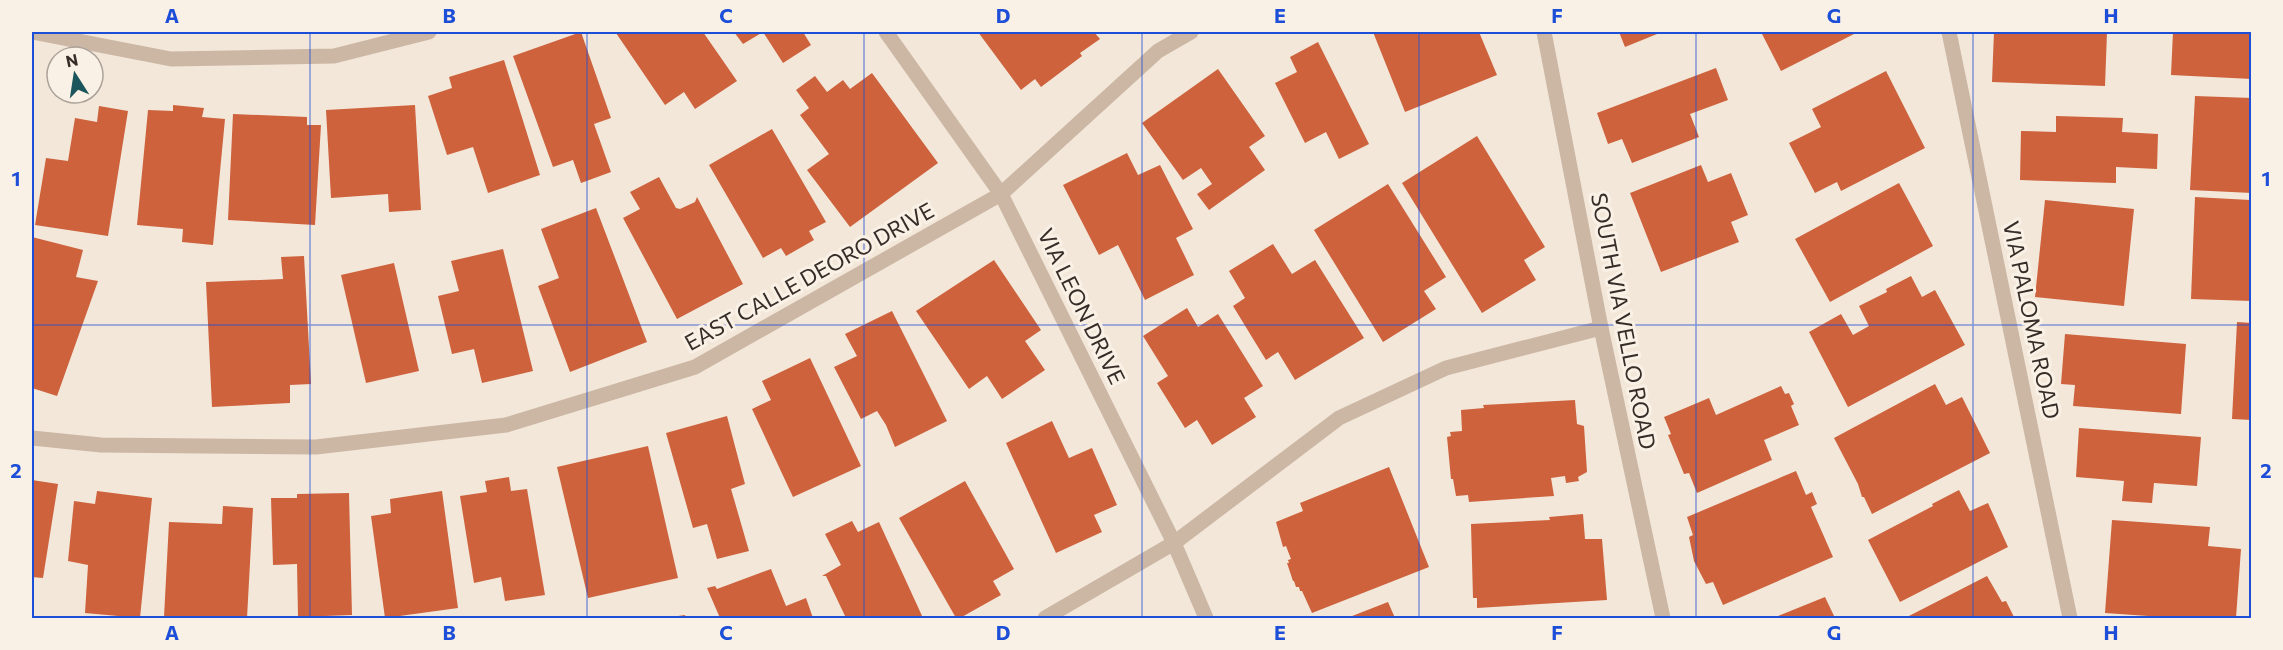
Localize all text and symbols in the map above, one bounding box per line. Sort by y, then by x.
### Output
text: A [165,3,179,27]
text: B [442,3,456,27]
text: C [719,3,733,27]
text: D [996,3,1010,27]
text: E [1274,3,1286,27]
text: F [1551,3,1563,27]
text: G [1827,3,1841,27]
text: H [2104,3,2119,27]
north arrow [45,45,105,105]
text: N [64,49,80,70]
text: 1 [11,166,21,190]
text: 1 [2261,166,2271,190]
street label: SOUTH VIA VELLO ROAD [1586,191,1662,451]
street label: EAST CALLE DEORO DRIVE [680,196,938,356]
street label: VIA PALOMA ROAD [1998,219,2066,421]
street label: VIA LEON DRIVE [1033,224,1131,388]
text: 2 [10,458,22,482]
text: 2 [2260,458,2272,482]
text: A [165,620,179,644]
text: B [442,620,456,644]
text: C [719,620,733,644]
text: D [996,620,1010,644]
text: E [1274,620,1286,644]
text: F [1551,620,1563,644]
text: G [1827,620,1841,644]
text: H [2104,620,2119,644]

